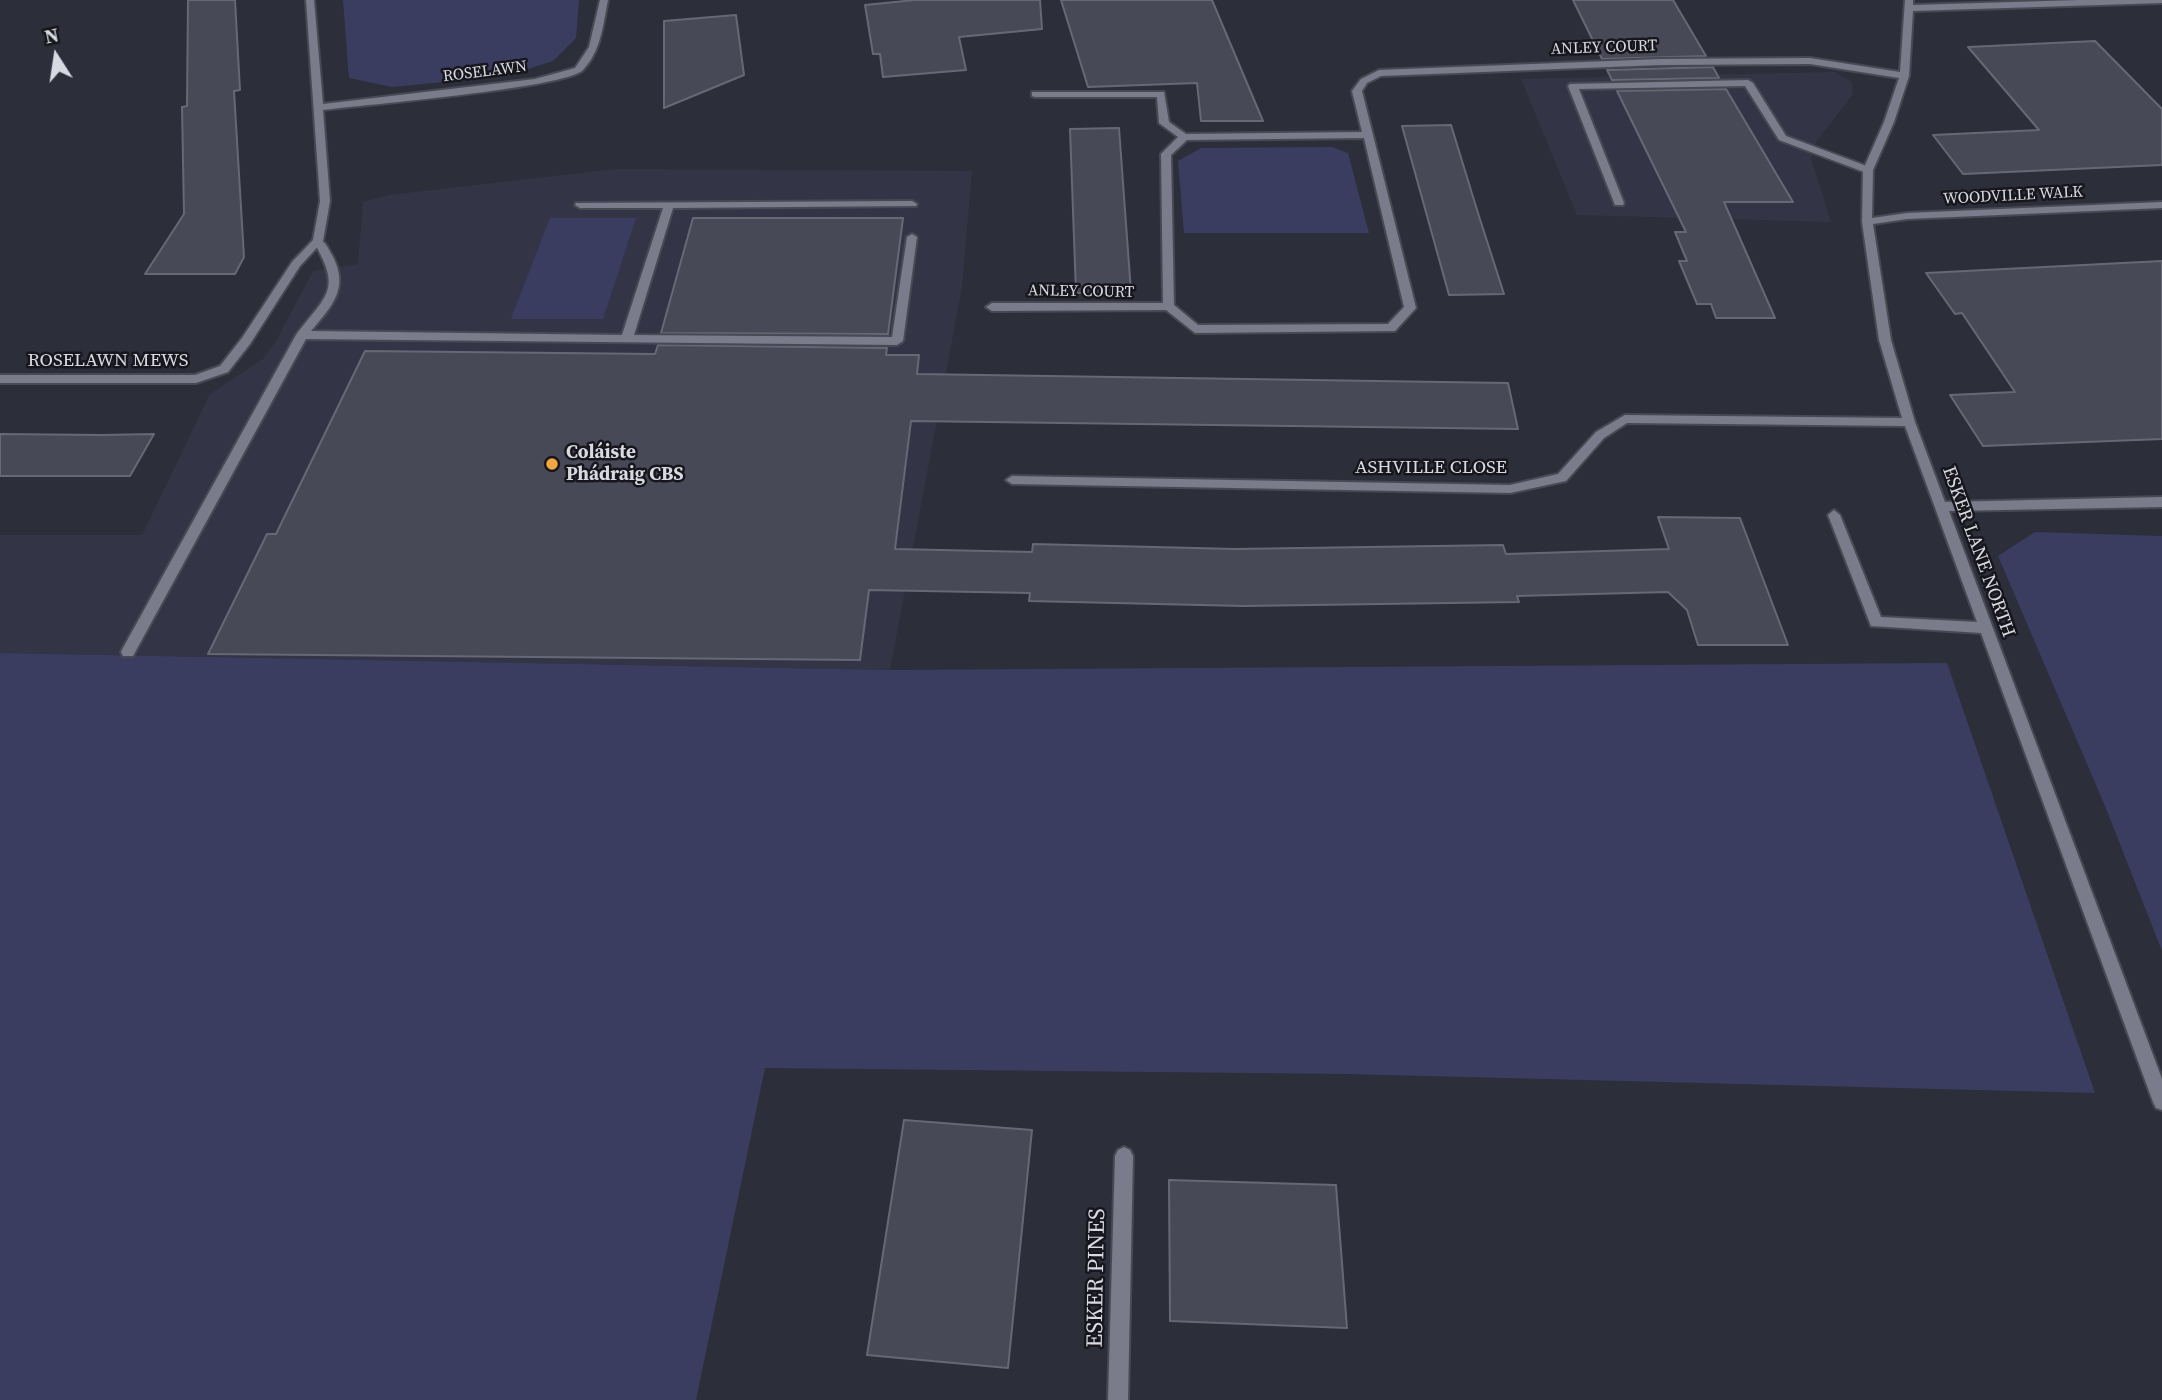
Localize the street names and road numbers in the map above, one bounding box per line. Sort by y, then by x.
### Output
street label: ANLEY COURT [1550,37,1658,59]
street label: ROSELAWN [442,57,528,87]
street label: WOODVILLE WALK [1942,183,2084,209]
street label: ANLEY COURT [1028,281,1134,303]
street label: ROSELAWN MEWS [28,350,188,372]
street label: ASHVILLE CLOSE [1355,457,1507,479]
street label: ESKER LANE NORTH [1936,463,2020,641]
street label: ESKER PINES [1082,1208,1112,1348]

